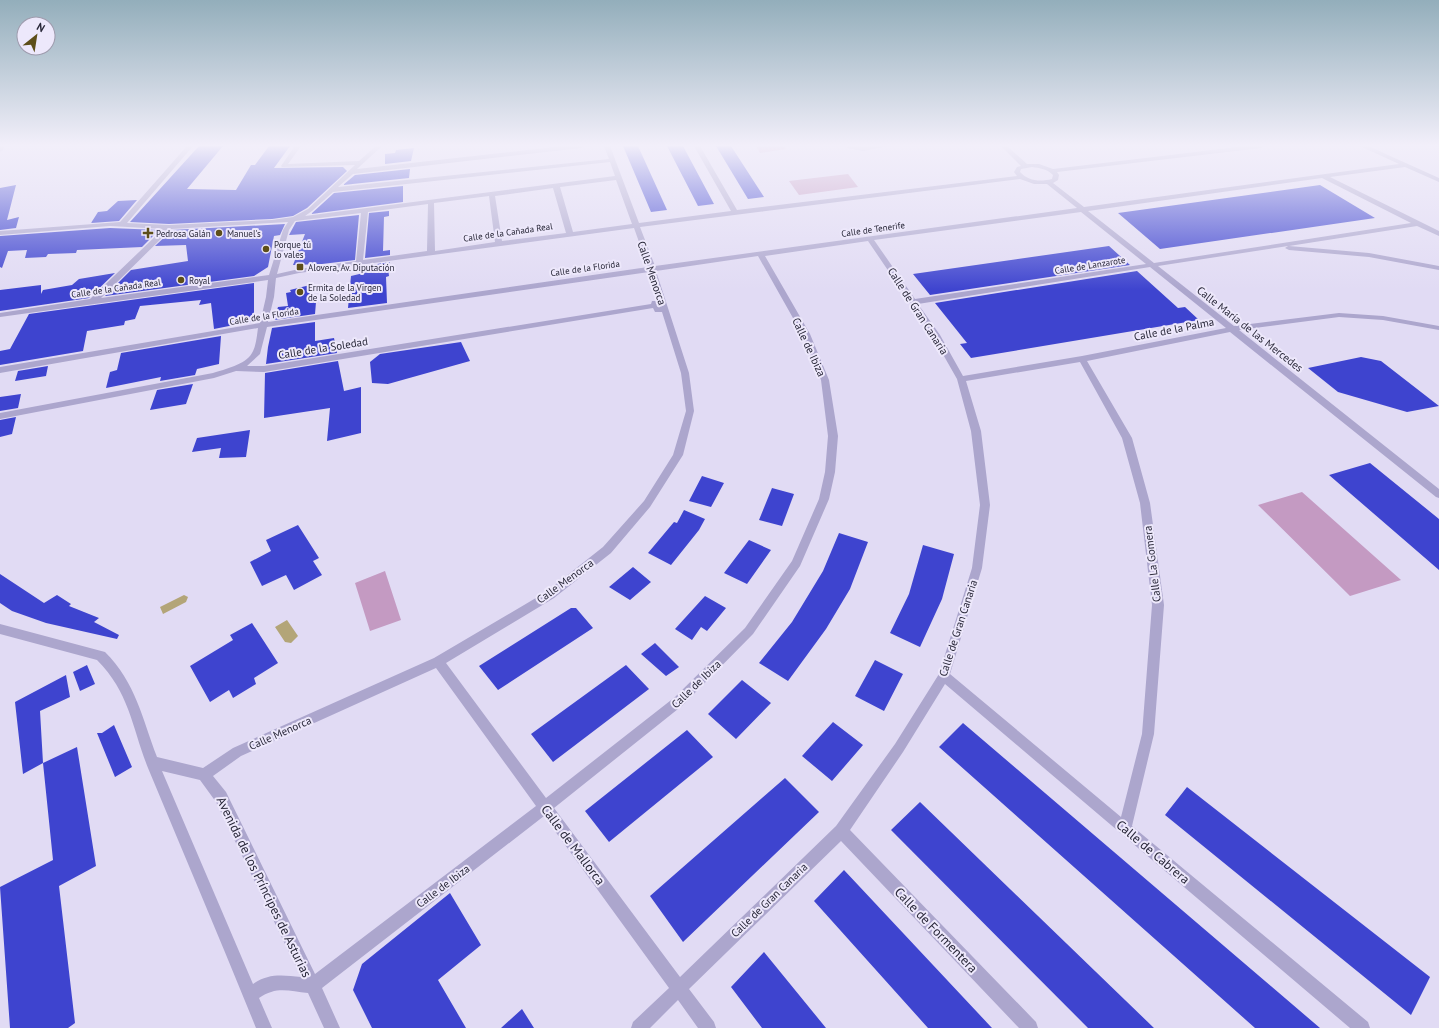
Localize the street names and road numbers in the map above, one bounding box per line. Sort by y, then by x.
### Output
street label: Calle de Tenerife [841,219,906,239]
street label: Calle de la Cañada Real [463,220,554,244]
street label: Calle Menorca [634,239,670,307]
street label: Calle de Lanzarote [1054,254,1126,276]
street label: Calle de la Florida [550,258,620,278]
street label: Calle de Gran Canaria [885,265,951,357]
street label: Calle de la Cañada Real [71,276,162,300]
street label: Calle María de las Mercedes [1194,283,1306,375]
street label: Calle de la Florida [229,305,299,327]
street label: Calle de la Palma [1133,314,1215,344]
street label: Calle de Ibiza [789,315,829,379]
street label: Calle de la Soledad [277,334,369,362]
street label: Calle La Gomera [1140,525,1164,603]
street label: Calle Menorca [534,556,596,606]
street label: Calle de Gran Canaria [936,578,980,678]
street label: Calle de Ibiza [668,657,724,711]
street label: Calle Menorca [247,713,313,753]
street label: Avenida de los Príncipes de Asturias [213,794,315,980]
street label: Calle de Mallorca [537,801,609,889]
street label: Calle de Cabrera [1113,816,1193,888]
street label: Calle de Gran Canaria [728,860,810,940]
street label: Calle de Ibiza [413,861,473,911]
street label: Calle de Formentera [891,884,981,976]

